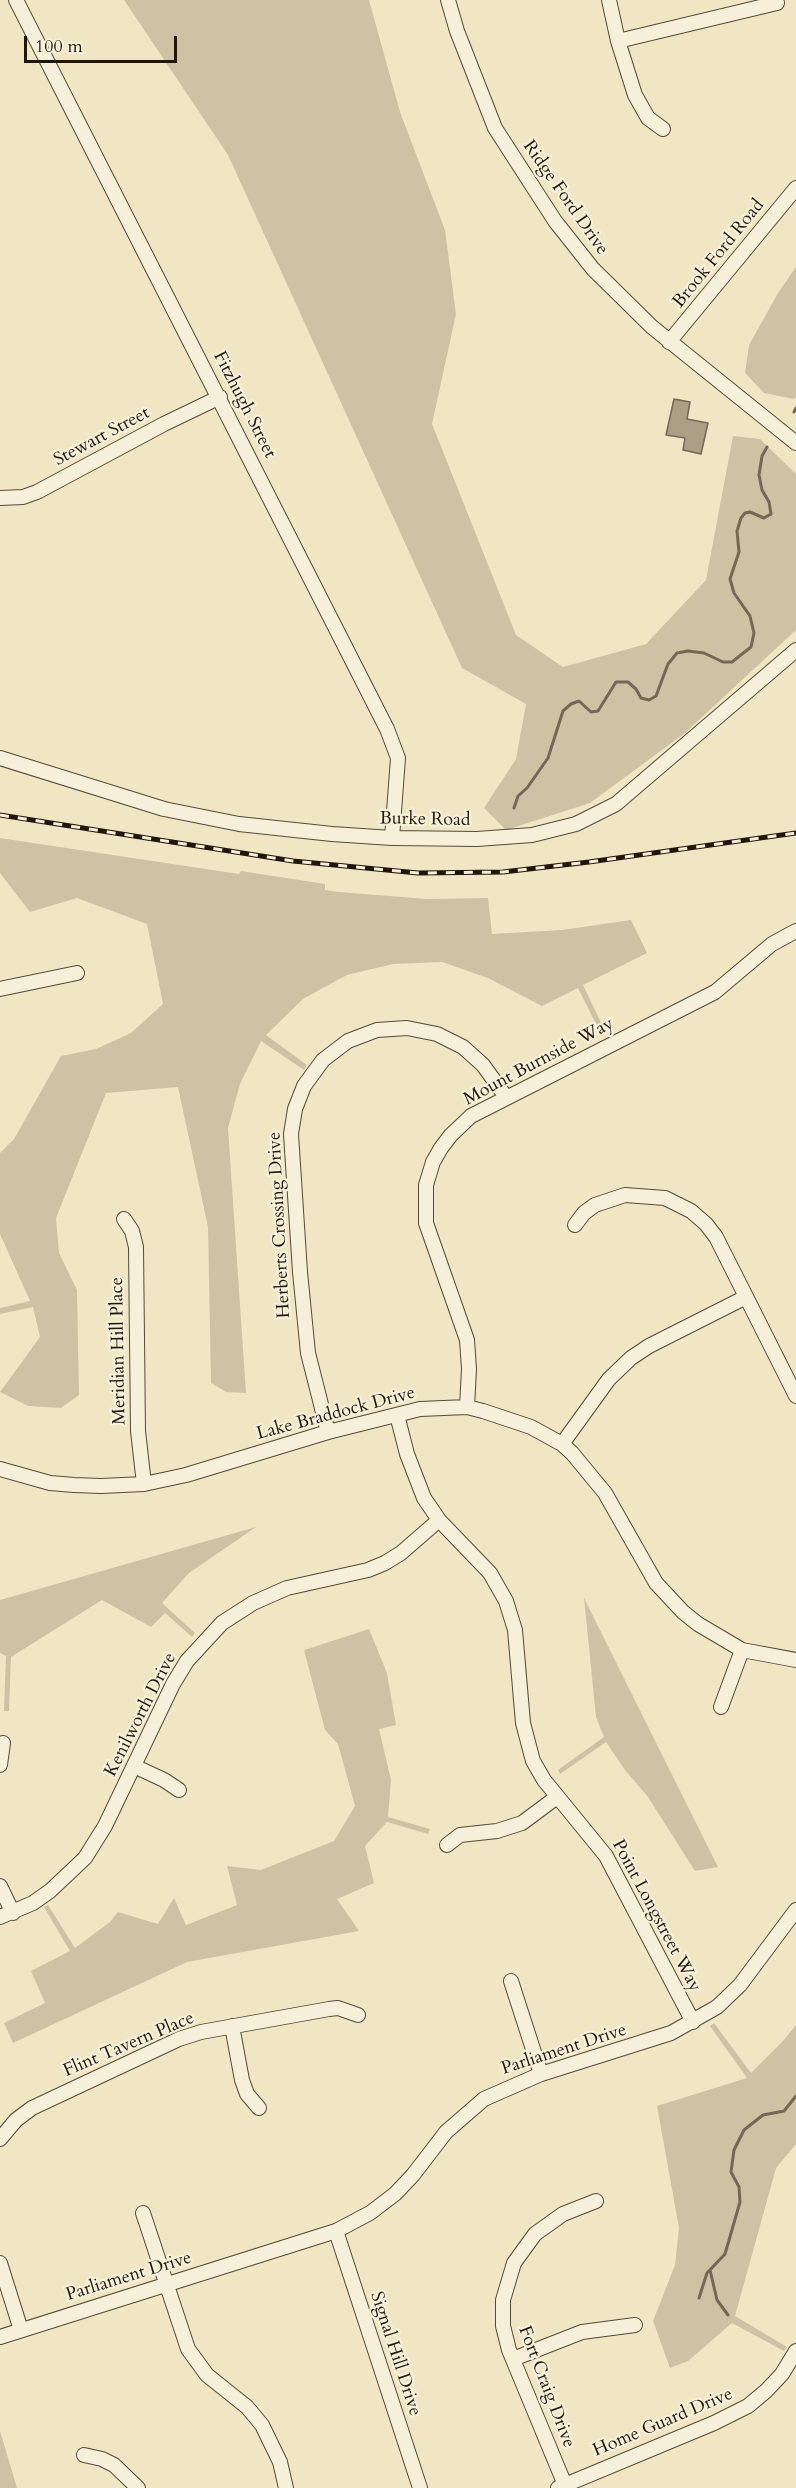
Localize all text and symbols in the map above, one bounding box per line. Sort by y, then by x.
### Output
scale bar [27,24,180,62]
text: 100 m [35,34,83,59]
street label: Ridge Ford Drive [518,137,612,259]
street label: Brook Ford Road [669,195,769,313]
street label: Fitzhugh Street [208,348,280,462]
street label: Stewart Street [50,403,154,471]
street label: Burke Road [379,808,471,832]
street label: Mount Burnside Way [460,1013,618,1111]
street label: Herberts Crossing Drive [264,1131,296,1319]
street label: Meridian Hill Place [107,1277,131,1425]
street label: Lake Braddock Drive [254,1382,418,1446]
street label: Kenilworth Drive [100,1649,182,1781]
street label: Point Longstreet Way [607,1836,705,1996]
street label: Flint Tavern Place [60,2008,198,2082]
street label: Parliament Drive [499,2020,629,2080]
street label: Parliament Drive [64,2248,194,2306]
street label: Signal Hill Drive [365,2289,425,2419]
street label: Fort Craig Drive [513,2323,579,2451]
street label: Home Guard Drive [590,2384,736,2462]

